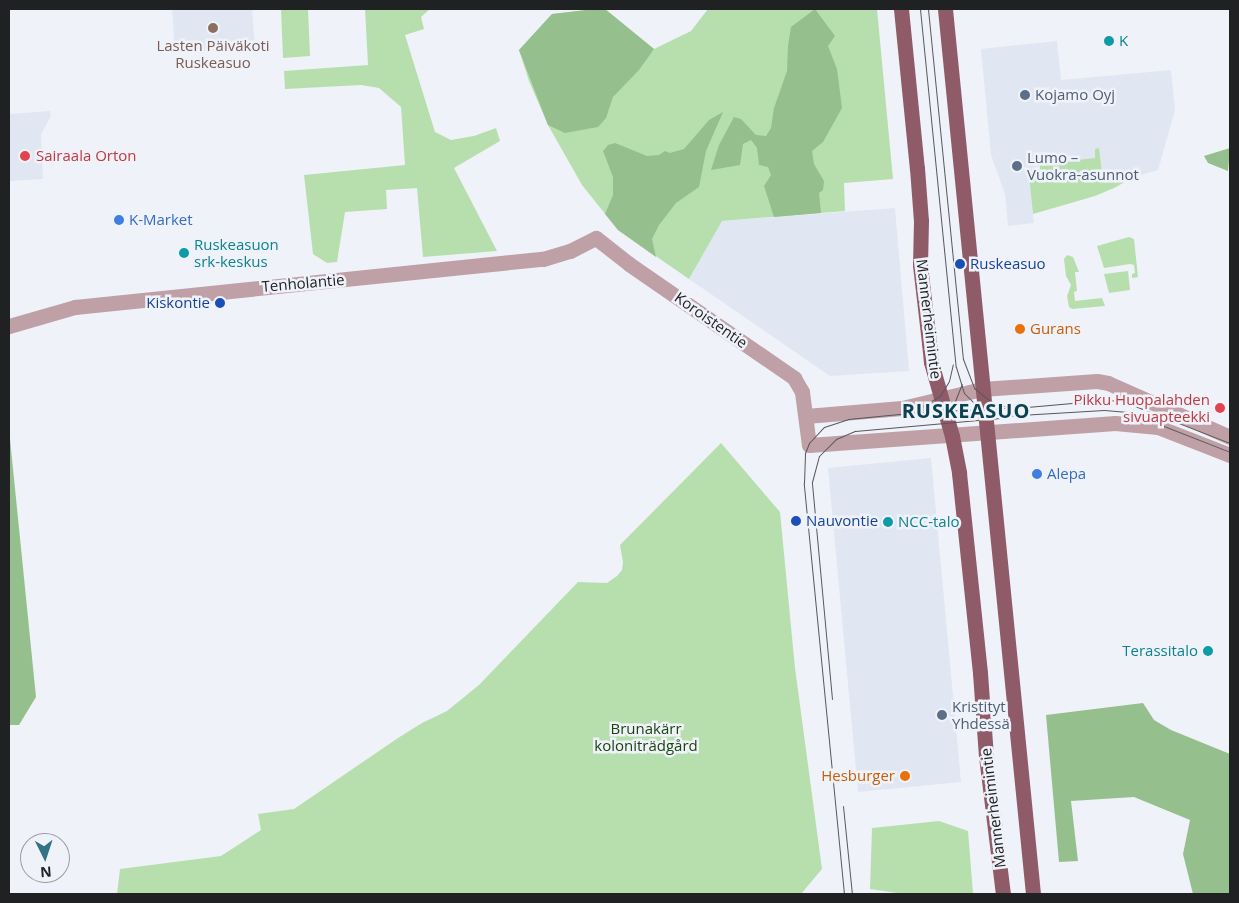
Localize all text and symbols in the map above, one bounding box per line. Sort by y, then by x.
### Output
marker: Lasten Päiväkoti Ruskeasuo [207,22,219,34]
place label: K [1119,32,1128,50]
marker: K [1103,35,1115,47]
place label: Lasten Päiväkoti Ruskeasuo [156,36,270,71]
place label: Kojamo Oyj [1035,86,1115,104]
marker: Kojamo Oyj [1019,89,1031,101]
place label: Sairaala Orton [36,147,137,165]
place label: Lumo – Vuokra-asunnot [1027,148,1139,183]
marker: Sairaala Orton [18,149,32,163]
marker: Lumo – Vuokra-asunnot [1011,160,1023,172]
place label: K-Market [129,211,193,229]
marker: K-Market [113,214,125,226]
place label: Ruskeasuon srk-keskus [194,235,279,270]
marker: Ruskeasuon srk-keskus [178,247,190,259]
place label: Ruskeasuo [970,255,1046,273]
street label: Mannerheimintie [913,258,945,380]
marker: Ruskeasuo [954,258,966,270]
street label: Tenholantie [261,270,345,296]
street label: Koroistentie [671,288,751,352]
place label: Kiskontie [146,294,210,312]
marker: Kiskontie [214,297,226,309]
place label: Gurans [1030,320,1081,338]
marker: Gurans [1014,323,1026,335]
place label: Pikku Huopalahden sivuapteekki [1073,390,1210,425]
district label: RUSKEASUO [901,398,1031,422]
marker: Pikku Huopalahden sivuapteekki [1214,402,1226,414]
place label: Alepa [1047,465,1086,483]
marker: Alepa [1031,468,1043,480]
place label: Nauvontie [806,512,878,530]
place label: NCC-talo [898,513,960,531]
marker: Nauvontie [790,515,802,527]
marker: NCC-talo [882,516,894,528]
place label: Terassitalo [1122,642,1198,660]
marker: Terassitalo [1202,645,1214,657]
place label: Kristityt Yhdessä [952,697,1010,732]
marker: Kristityt Yhdessä [936,709,948,721]
park label: Brunakärr koloniträdgård [594,719,698,754]
street label: Mannerheimintie [977,747,1009,869]
place label: Hesburger [821,767,895,785]
marker: Hesburger [899,770,911,782]
north arrow [20,833,70,883]
text: N [40,863,52,882]

